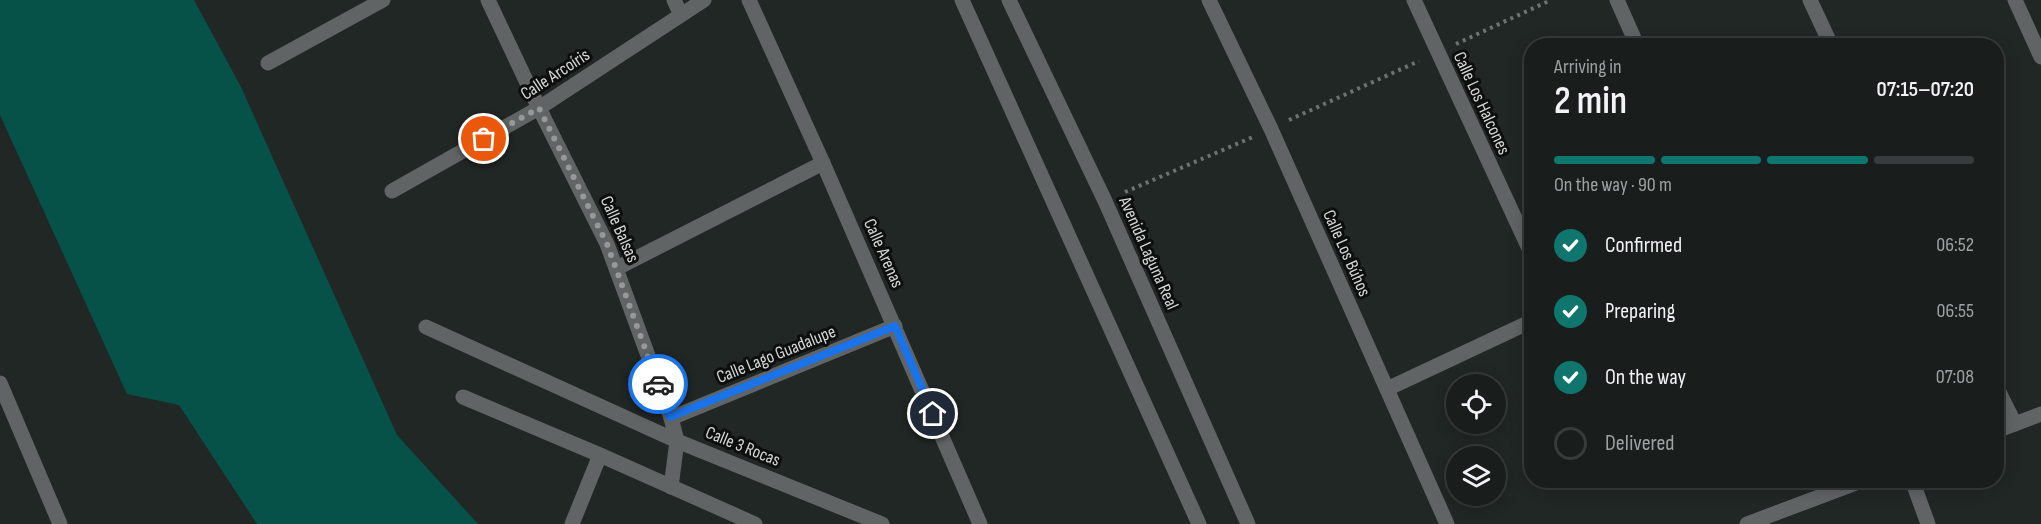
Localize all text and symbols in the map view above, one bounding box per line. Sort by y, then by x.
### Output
street label: Calle Arcoíris [517,44,594,104]
street label: Calle Los Halcones [1449,49,1514,158]
text: Arriving in [1554,55,1622,79]
text: 07:15–07:20 [1877,76,1974,103]
text: 2 min [1554,78,1627,125]
pin [458,113,509,164]
icon: bag [467,122,500,155]
text: On the way · 90 m [1554,173,1672,197]
street label: Calle Balsas [596,193,643,266]
street label: Avenida Laguna Real [1114,193,1183,313]
street label: Calle Los Búhos [1318,207,1375,300]
street label: Calle Arenas [859,215,908,291]
icon: check [1554,229,1587,262]
text: Confirmed [1605,232,1682,259]
text: 06:52 [1936,233,1974,257]
icon: check [1554,295,1587,328]
text: Preparing [1605,298,1675,325]
text: 06:55 [1937,299,1974,323]
street label: Calle Lago Guadalupe [714,321,839,388]
courier [628,354,688,414]
icon: check [1554,361,1587,394]
text: On the way [1605,364,1686,391]
text: 07:08 [1936,365,1974,389]
icon: car [642,368,675,401]
map controls [1446,374,1506,506]
button: locate [1446,374,1506,434]
pin [907,388,958,439]
icon: home [916,397,949,430]
street label: Calle 3 Rocas [702,422,783,471]
text: Delivered [1605,430,1674,457]
button: layers [1446,446,1506,506]

